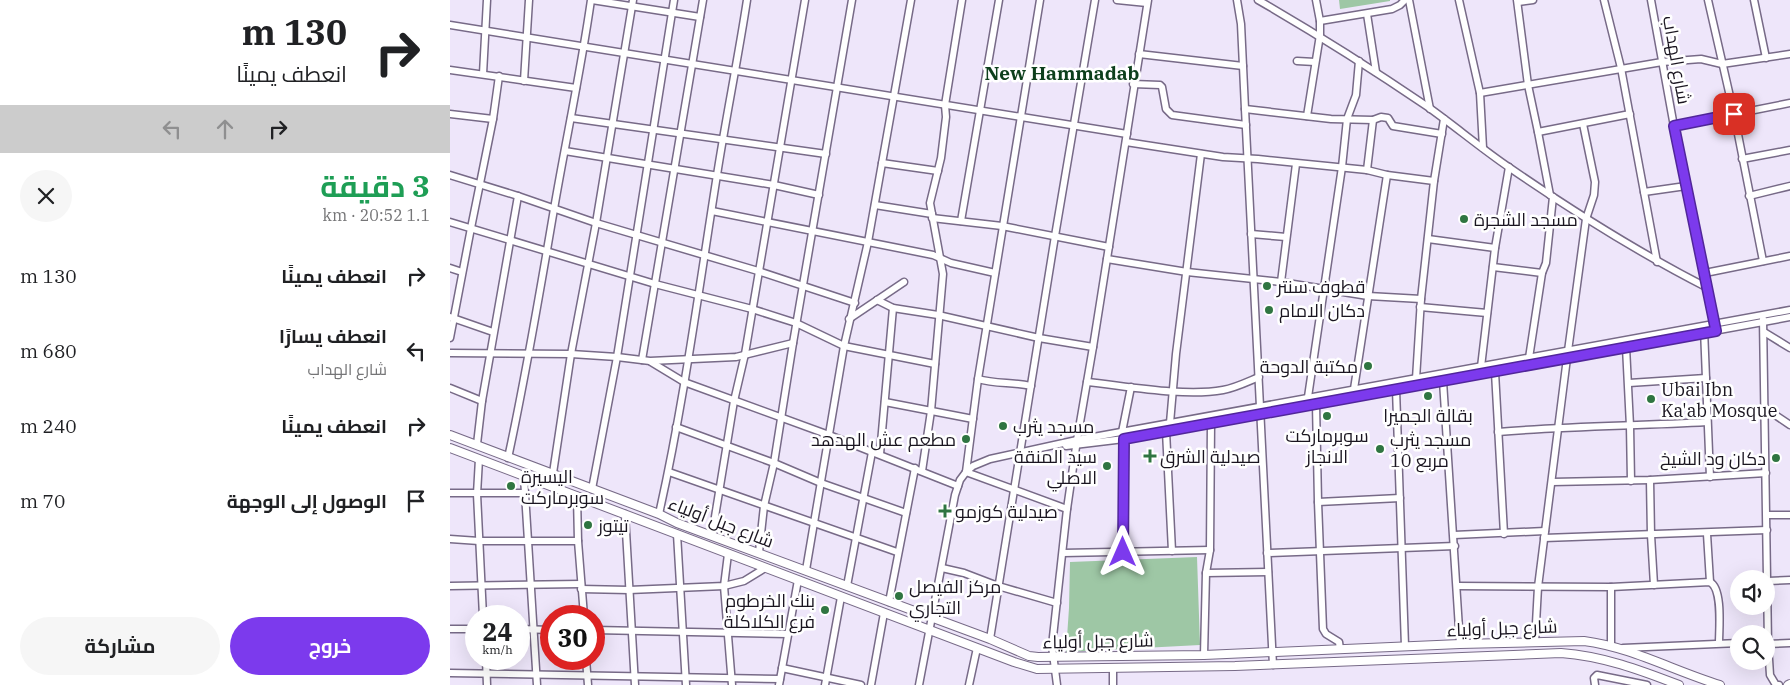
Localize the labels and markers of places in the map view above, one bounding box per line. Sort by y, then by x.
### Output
pin [1713,93,1755,135]
place label: مسجد الشجرة [1474,208,1578,231]
marker: مسجد الشجرة [1458,213,1470,225]
place label: قطوف سنتر [1276,275,1365,298]
marker: قطوف سنتر [1261,280,1273,292]
place label: دكان الامام [1279,299,1365,323]
marker: دكان الامام [1263,304,1275,316]
place label: مكتبة الدوحة [1260,355,1358,378]
marker: مكتبة الدوحة [1362,360,1374,372]
place label: Ubai Ibn Ka'ab Mosque [1661,378,1777,422]
marker: بقالة الجميرا [1422,390,1434,402]
marker: Ubai Ibn Ka'ab Mosque [1645,393,1657,405]
place label: بقالة الجميرا [1383,404,1473,427]
marker: سوبرماركت الانجاز [1321,410,1333,422]
place label: مسجد يثرب [1013,415,1094,438]
marker: مسجد يثرب [997,420,1009,432]
place label: سوبرماركت الانجاز [1285,424,1369,468]
place label: مطعم عش الهدهد [811,428,956,452]
place label: مسجد يثرب مربع 10 [1390,428,1471,473]
marker: مطعم عش الهدهد [960,433,972,445]
marker: مسجد يثرب مربع 10 [1374,443,1386,455]
place label: سيد المنقة الاصلي [1014,445,1097,492]
place label: صيدلية الشرق [1160,445,1260,469]
place label: دكان ود الشيخ [1660,447,1766,471]
marker: صيدلية الشرق [1144,450,1156,462]
marker: دكان ود الشيخ [1770,452,1782,464]
marker: سيد المنقة الاصلي [1101,460,1113,472]
place label: اليسيرة سوبرماركت [521,465,604,509]
marker: اليسيرة سوبرماركت [505,480,517,492]
place label: صيدلية كوزمو [955,500,1058,523]
marker: صيدلية كوزمو [939,505,951,517]
place label: تيتوز [597,514,629,537]
marker: تيتوز [582,519,594,531]
place label: مركز الفيصل التجاري [909,575,1001,622]
place label: بنك الخرطوم فرع الكلاكلة [724,589,815,634]
marker: مركز الفيصل التجاري [893,590,905,602]
marker: بنك الخرطوم فرع الكلاكلة [819,604,831,616]

